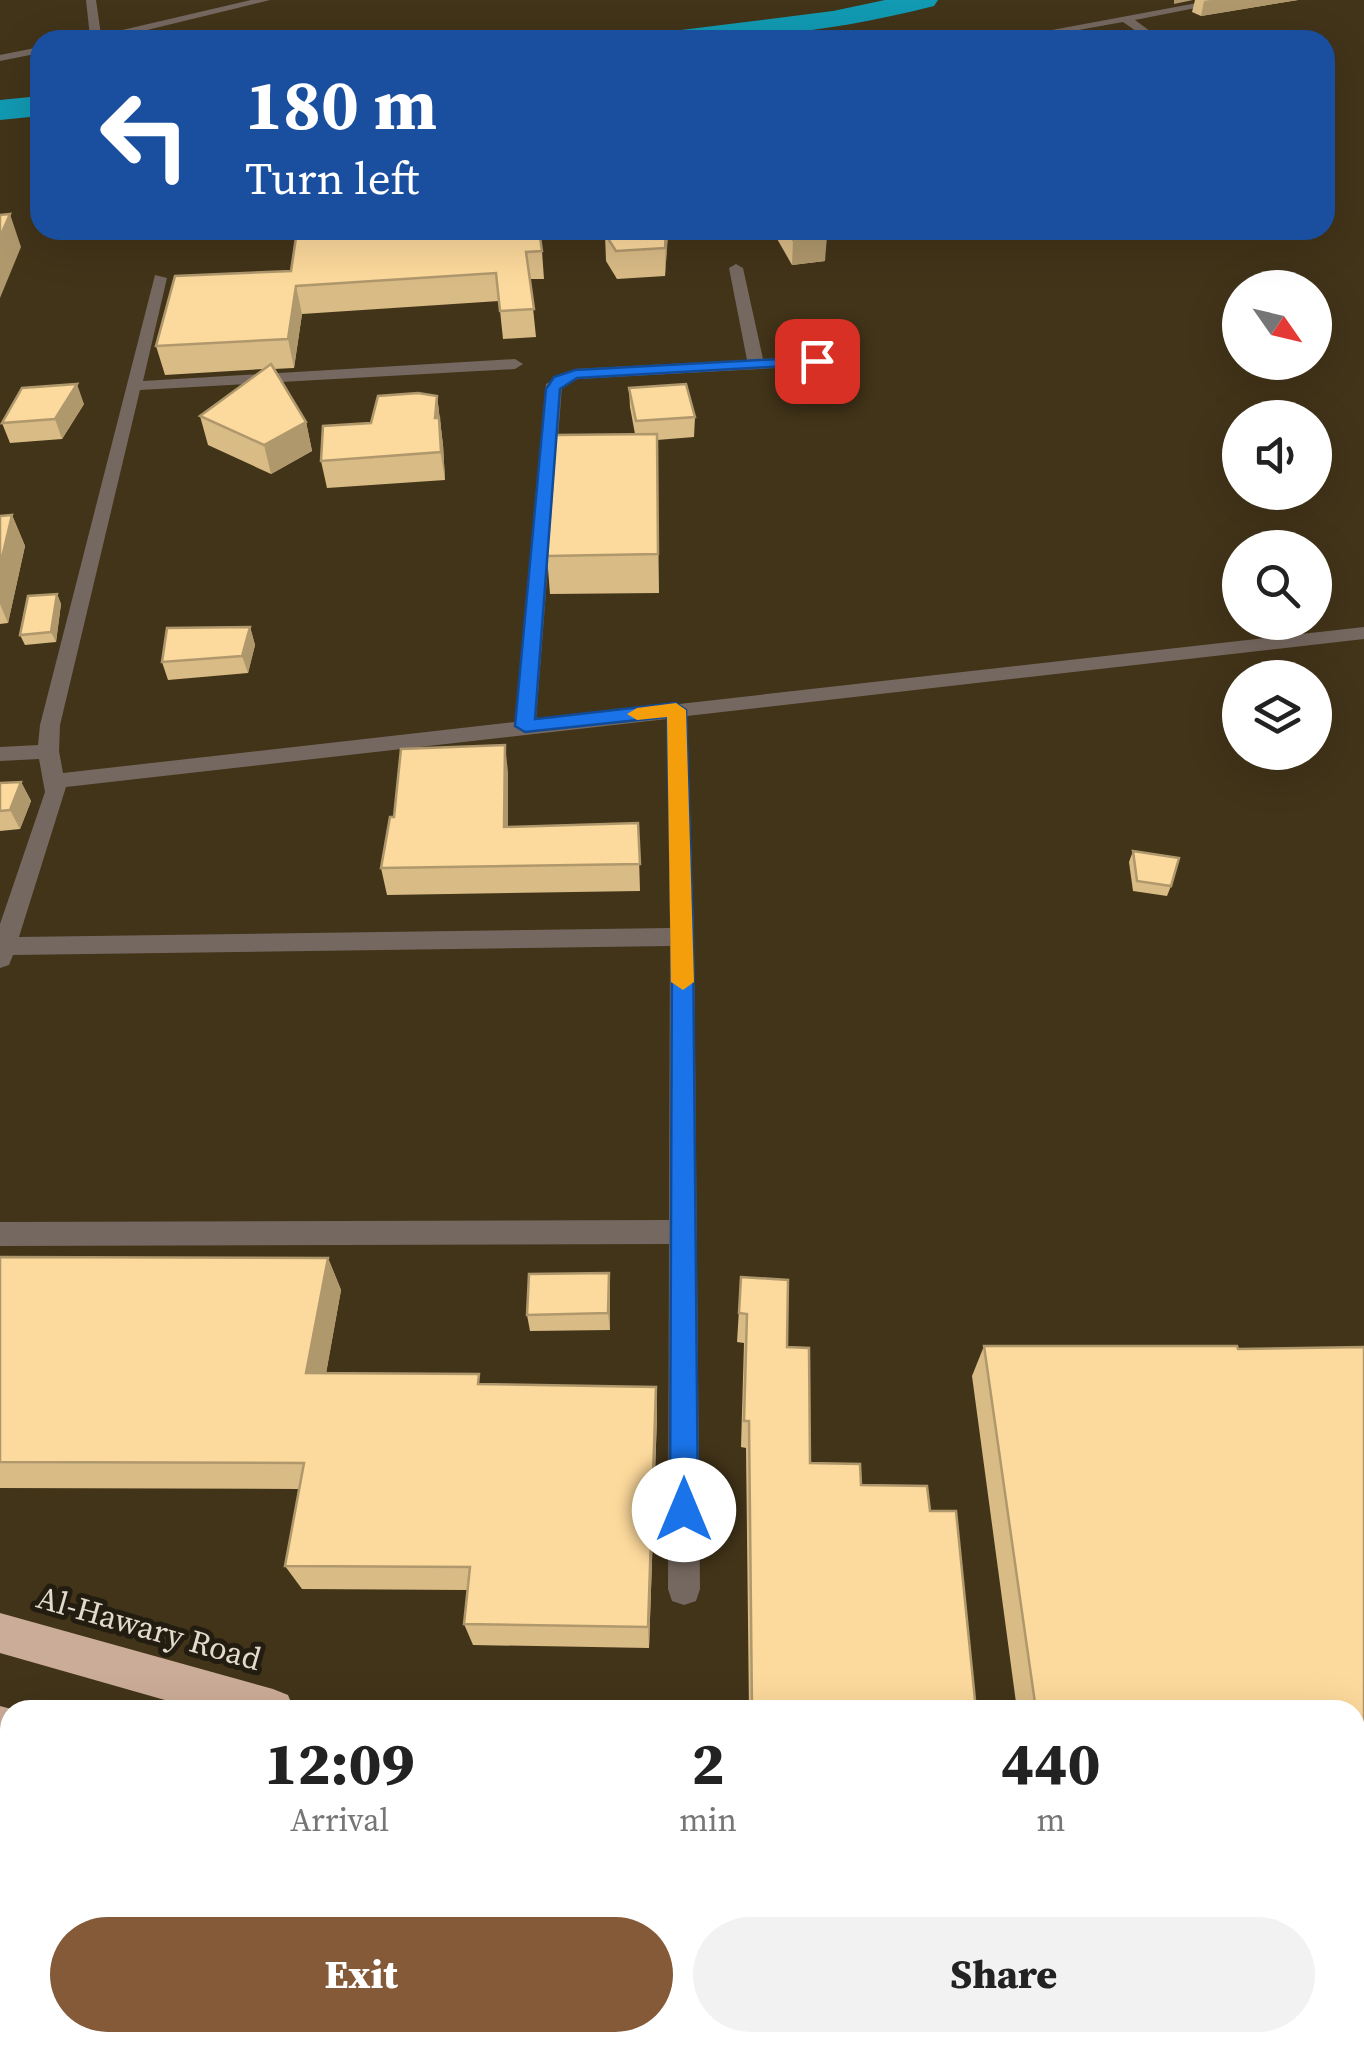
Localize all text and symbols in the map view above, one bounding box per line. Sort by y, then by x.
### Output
text: 180 m [245,56,437,152]
icon: left [80,70,210,200]
text: Turn left [245,147,419,209]
north arrow [1222,270,1332,380]
map controls [1222,270,1332,770]
pin [775,319,860,404]
icon: arrive [790,334,845,389]
button: sound [1222,400,1332,510]
button: search [1222,530,1332,640]
button: layers [1222,660,1332,770]
position arrow [632,1458,736,1562]
street label: Al-Hawary Road [32,1575,266,1681]
text: 12:09 [264,1722,415,1804]
text: 2 [691,1722,725,1804]
text: 440 [1001,1722,1101,1804]
text: Arrival [290,1798,389,1842]
text: min [679,1798,737,1842]
text: m [1037,1798,1065,1842]
button: Exit [50,1917,673,2032]
button: Share [693,1917,1315,2032]

